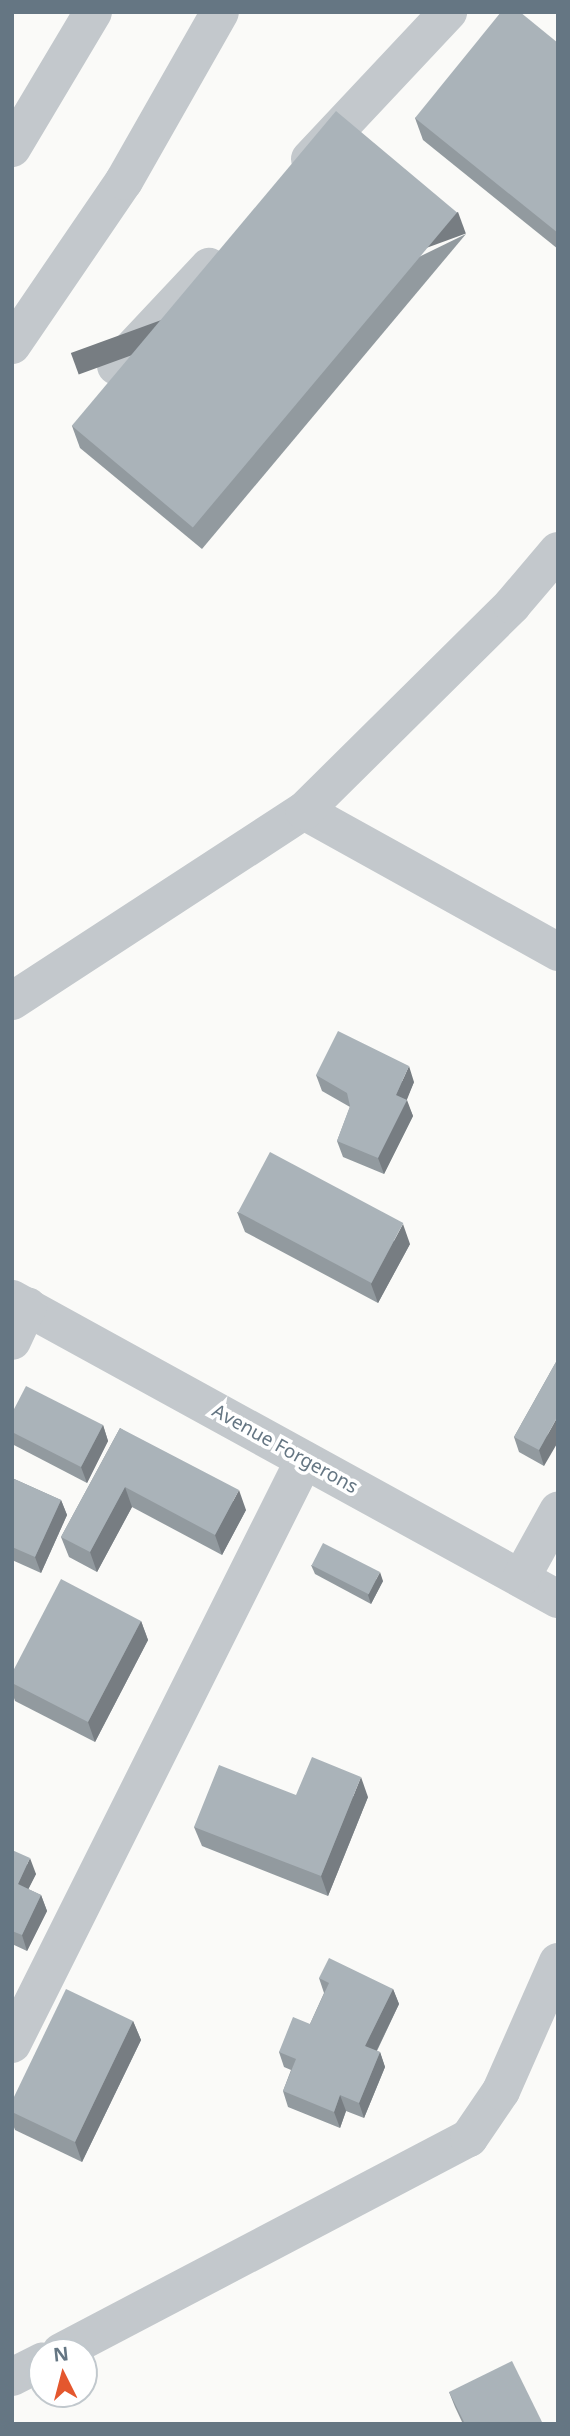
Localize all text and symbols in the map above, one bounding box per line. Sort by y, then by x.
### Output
street label: Avenue Forgerons [208,1400,362,1498]
north arrow [28,2338,98,2408]
text: N [52,2340,70,2368]

